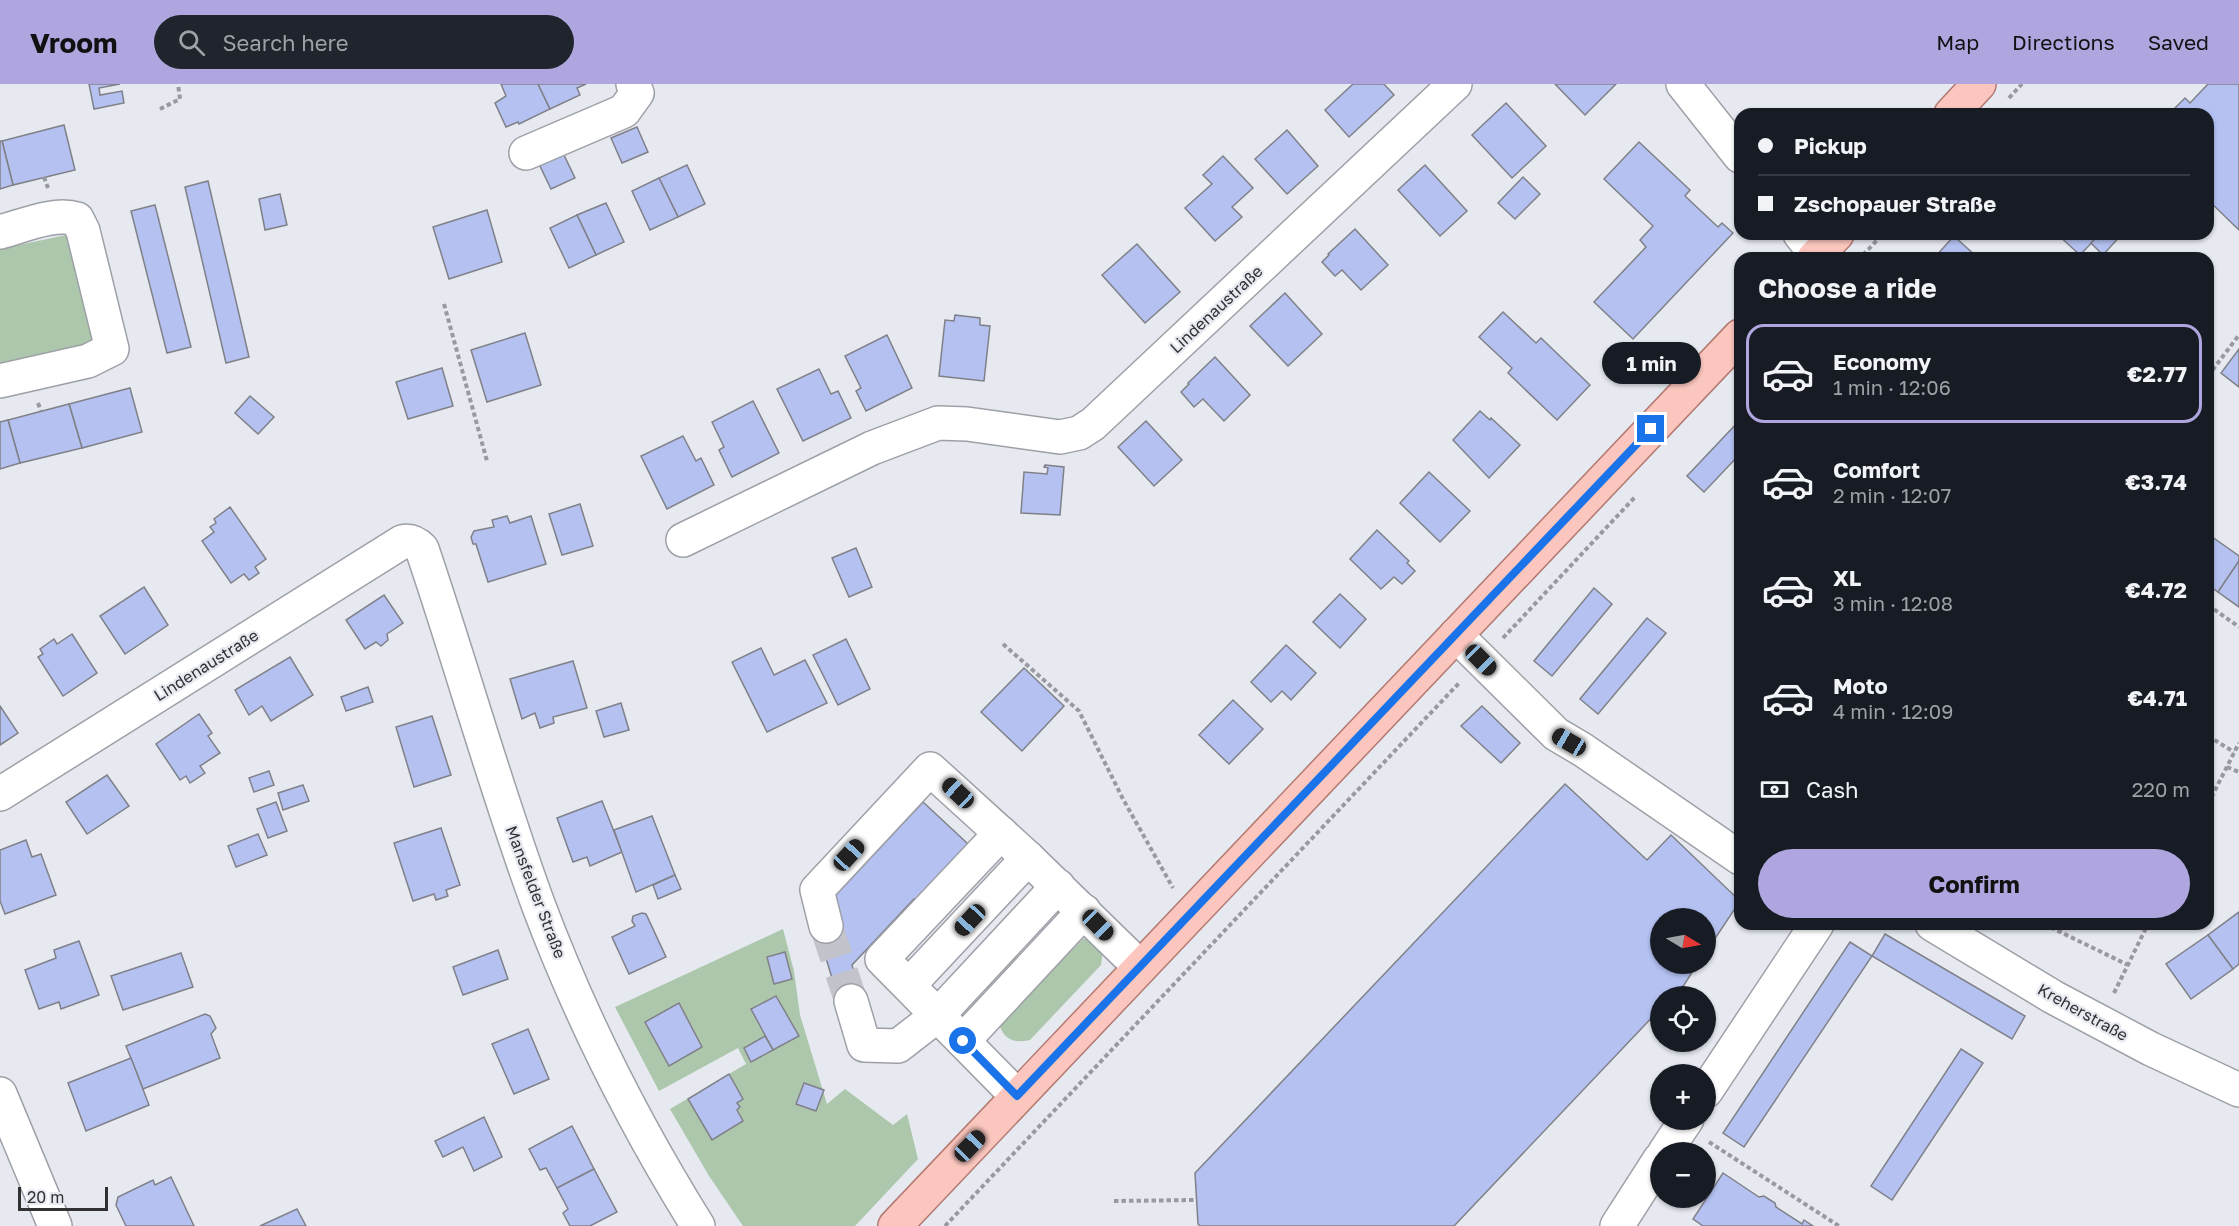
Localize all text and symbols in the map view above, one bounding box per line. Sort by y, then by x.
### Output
search box [154,15,574,69]
text: Vroom [30,26,118,59]
icon: search [175,26,208,59]
text: Search here [223,29,349,56]
text: Map [1936,29,1979,55]
text: Directions [2012,29,2115,55]
text: Saved [2148,29,2209,55]
text: Pickup [1794,132,1867,159]
text: Zschopauer Straße [1794,190,1996,217]
street label: Lindenaustraße [1165,261,1267,357]
text: Choose a ride [1758,272,1937,304]
callout: 1 min [1602,342,1700,384]
icon: car [1761,347,1815,401]
text: Economy [1833,348,1931,375]
text: 1 min [1626,351,1677,375]
text: €2.77 [2127,360,2187,387]
text: 1 min · 12:06 [1833,375,1951,399]
route end [1637,415,1664,442]
icon: car [1761,455,1815,509]
text: Comfort [1833,456,1920,483]
text: €3.74 [2125,468,2187,495]
text: 2 min · 12:07 [1833,483,1951,507]
icon: car [1761,563,1815,617]
text: XL [1833,564,1861,591]
text: €4.72 [2125,576,2187,603]
text: 3 min · 12:08 [1833,591,1953,615]
street label: Lindenaustraße [150,625,262,705]
car [1462,641,1500,679]
icon: car [1761,671,1815,725]
text: Moto [1833,672,1888,699]
text: €4.71 [2127,684,2187,711]
text: 4 min · 12:09 [1833,699,1953,723]
car [1549,725,1589,759]
icon: cash [1758,773,1791,806]
car [939,774,977,812]
text: Cash [1806,776,1859,803]
text: 220 m [2132,777,2190,801]
street label: Mansfelder Straße [502,823,570,961]
car [830,836,868,874]
button: Confirm [1758,849,2190,918]
car [951,901,989,939]
car [1079,906,1117,944]
north arrow [1650,908,1716,974]
map controls [1650,908,1716,1208]
street label: Kreherstraße [2034,979,2132,1045]
button: locate [1650,986,1716,1052]
route start [949,1027,976,1054]
button: + [1650,1064,1716,1130]
car [951,1127,989,1165]
button: − [1650,1142,1716,1208]
scale bar [18,1184,108,1212]
text: 20 m [27,1187,64,1207]

